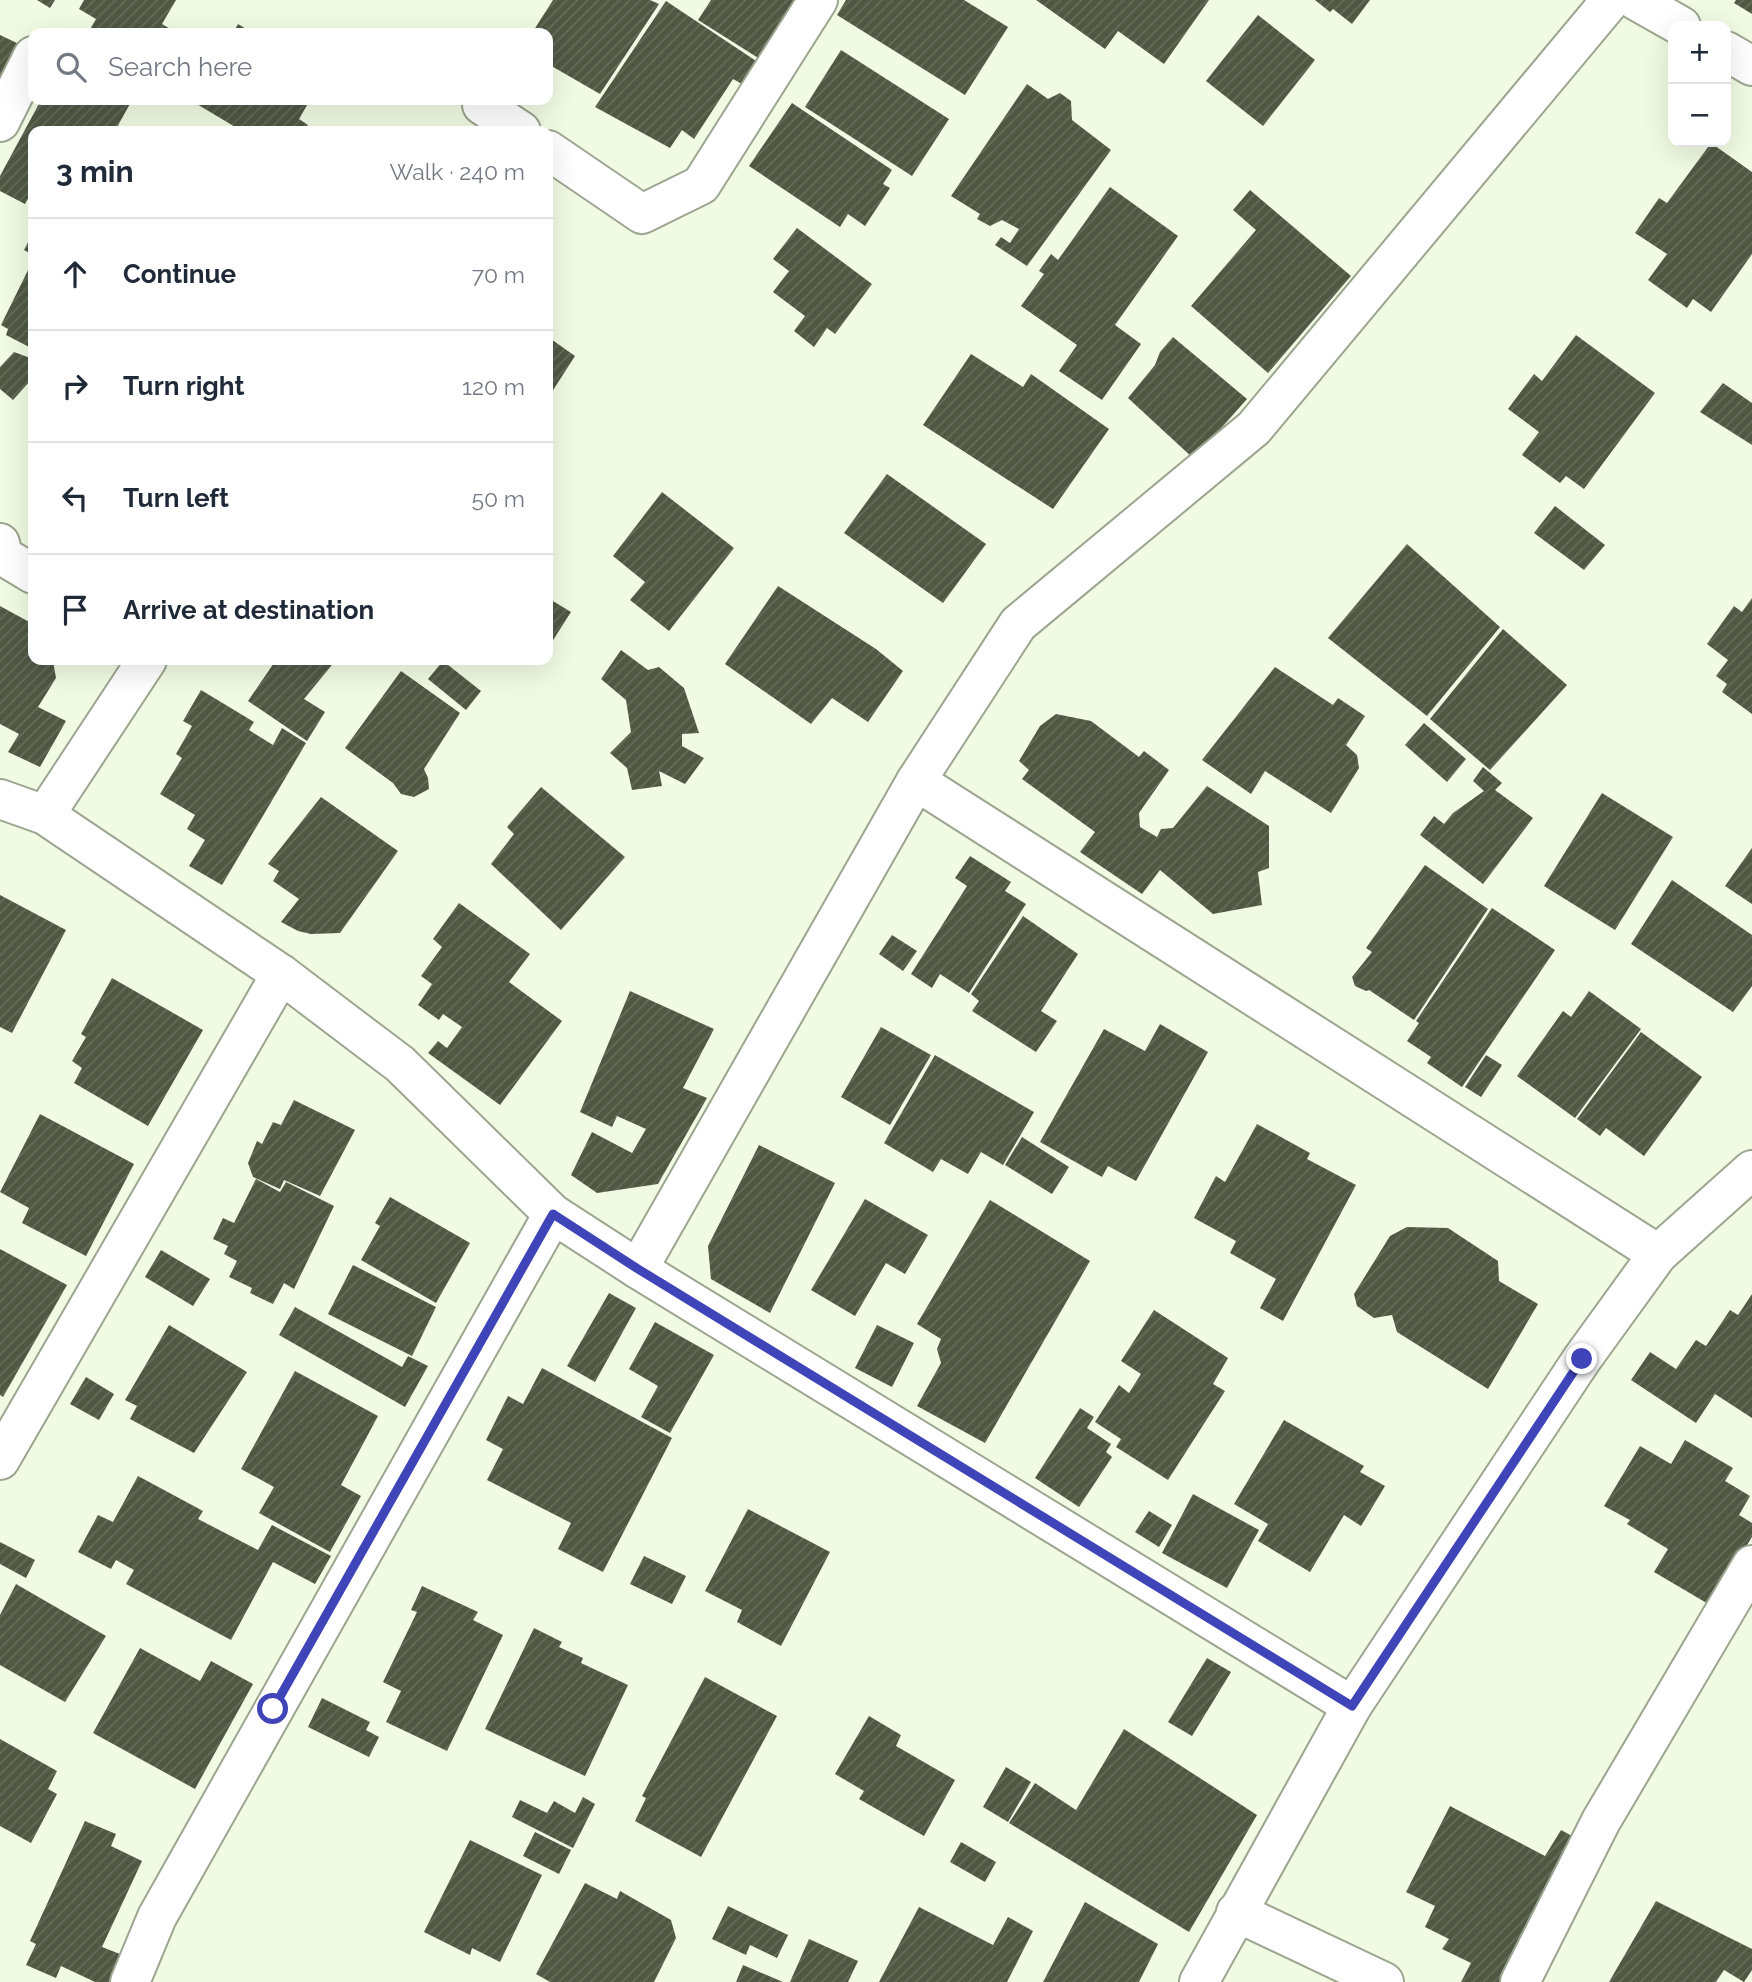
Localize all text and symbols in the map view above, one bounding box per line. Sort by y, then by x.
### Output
map controls [1668,21,1731,147]
button: + [1668,21,1731,84]
search box [28,28,553,105]
icon: search [52,48,90,86]
text: Search here [108,52,252,82]
button: − [1668,84,1731,147]
text: 3 min [56,154,134,189]
text: Walk · 240 m [389,158,525,185]
icon: ahead [56,255,94,293]
text: Continue [123,259,236,289]
text: 70 m [472,261,525,288]
icon: right [56,367,94,405]
text: Turn right [123,371,244,401]
text: 120 m [462,373,525,400]
icon: left [56,479,94,517]
text: Turn left [123,483,229,513]
text: 50 m [471,485,525,512]
icon: arrive [56,591,94,629]
text: Arrive at destination [123,595,374,625]
route end [1566,1343,1597,1374]
route start [257,1693,288,1724]

